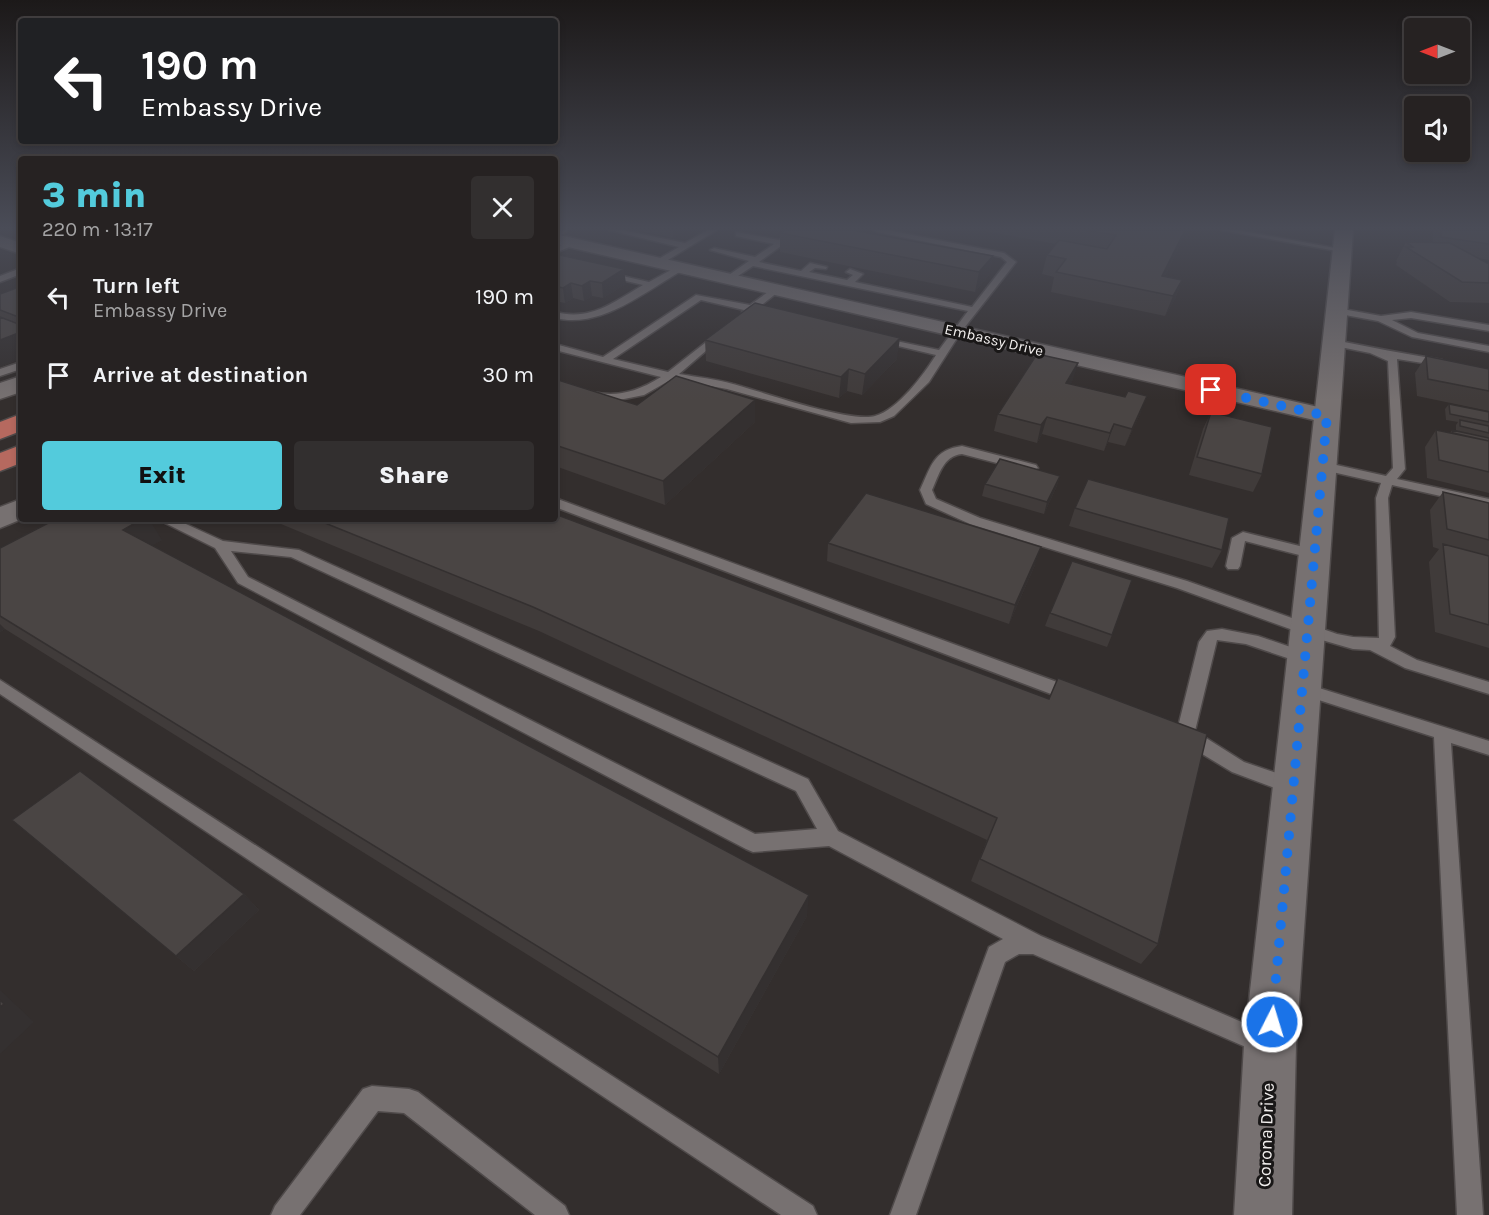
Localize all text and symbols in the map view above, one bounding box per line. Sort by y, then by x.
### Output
north arrow [1404,18,1470,84]
map controls [1404,18,1470,162]
text: 190 m [141,40,259,90]
icon: left [42,42,120,120]
text: Embassy Drive [141,91,322,123]
button: sound [1404,96,1470,162]
text: 3 min [42,174,146,216]
button: close [471,176,534,239]
text: 220 m · 13:17 [42,218,153,241]
text: Turn left [93,273,180,299]
icon: left [42,281,75,314]
text: 190 m [475,284,534,310]
text: Embassy Drive [93,299,227,322]
street label: Embassy Drive [943,320,1045,360]
icon: arrive [42,359,75,392]
text: Arrive at destination [93,362,308,388]
text: 30 m [482,362,534,388]
pin [1185,364,1236,415]
icon: arrive [1194,373,1227,406]
button: Exit [42,441,282,510]
button: Share [294,441,534,510]
position arrow [1240,990,1304,1054]
street label: Corona Drive [1253,1082,1279,1188]

